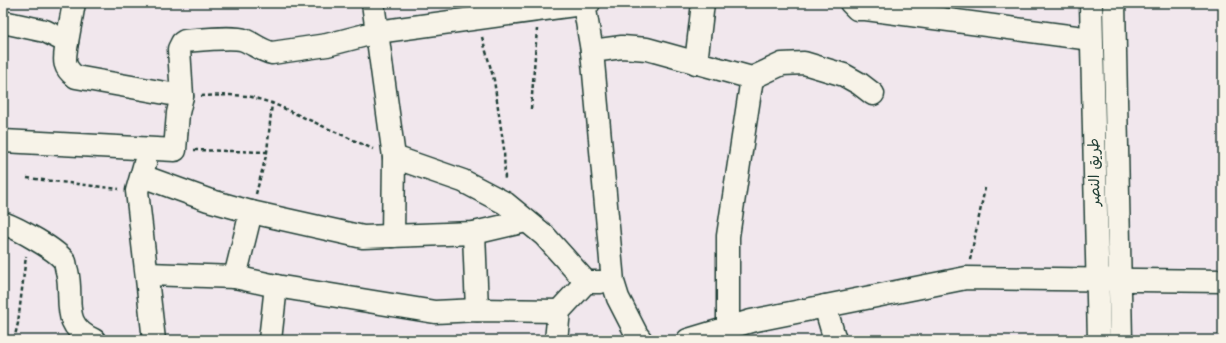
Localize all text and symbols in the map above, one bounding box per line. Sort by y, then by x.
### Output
street label: طريق النصر [1084,138,1104,208]

